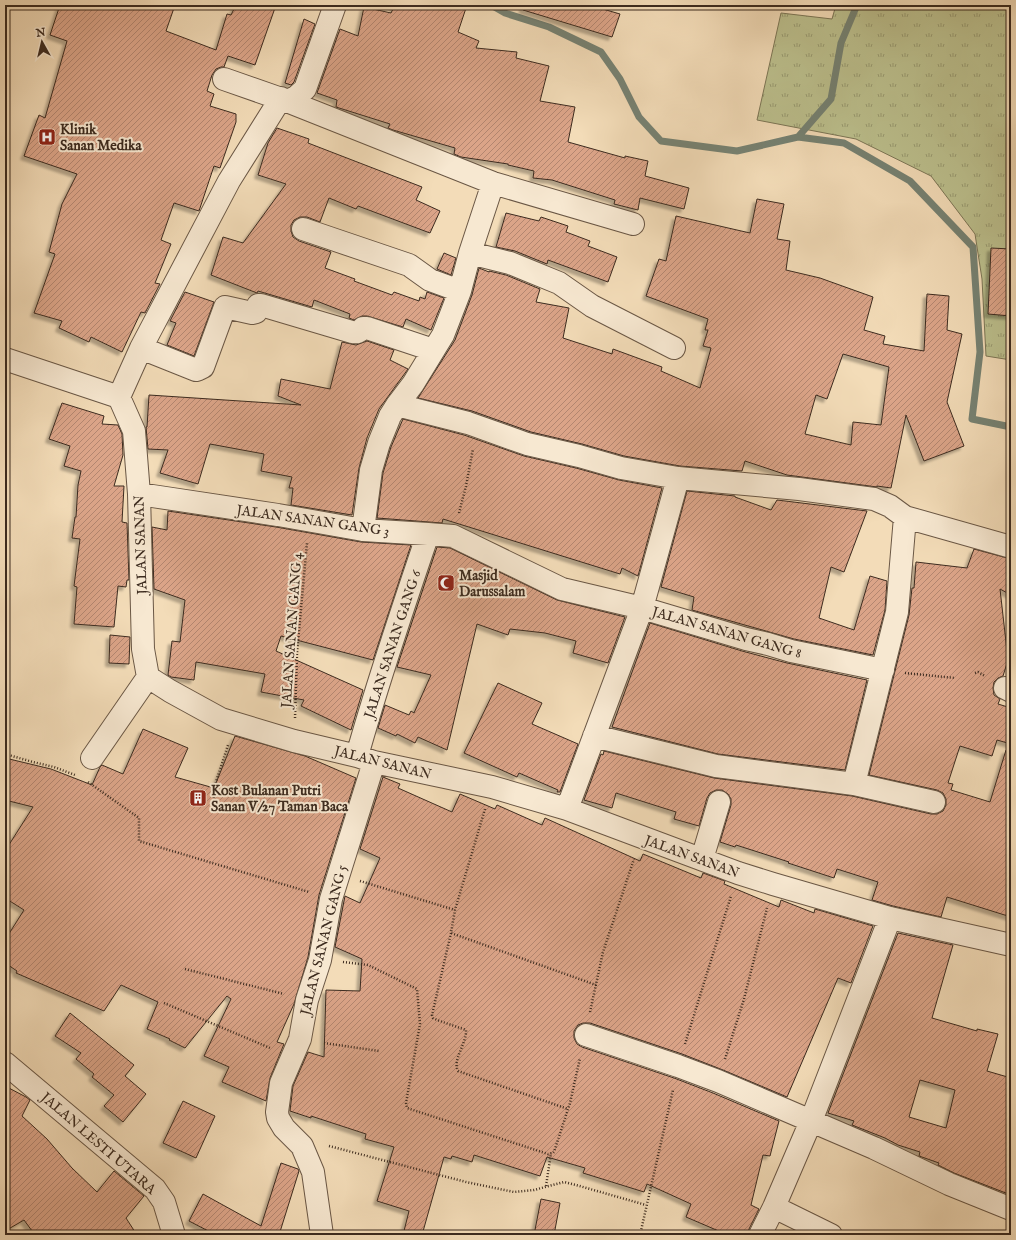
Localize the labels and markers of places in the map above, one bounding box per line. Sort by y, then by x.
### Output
place label: Klinik Sanan Medika [60,121,142,155]
hospital icon: Klinik Sanan Medika [37,127,57,147]
place label: Masjid Darussalam [459,567,525,601]
mosque icon: Masjid Darussalam [436,573,456,593]
place label: Kost Bulanan Putri Sanan V/27 Taman Baca [211,782,349,816]
building icon: Kost Bulanan Putri Sanan V/27 Taman Baca [188,788,208,808]

